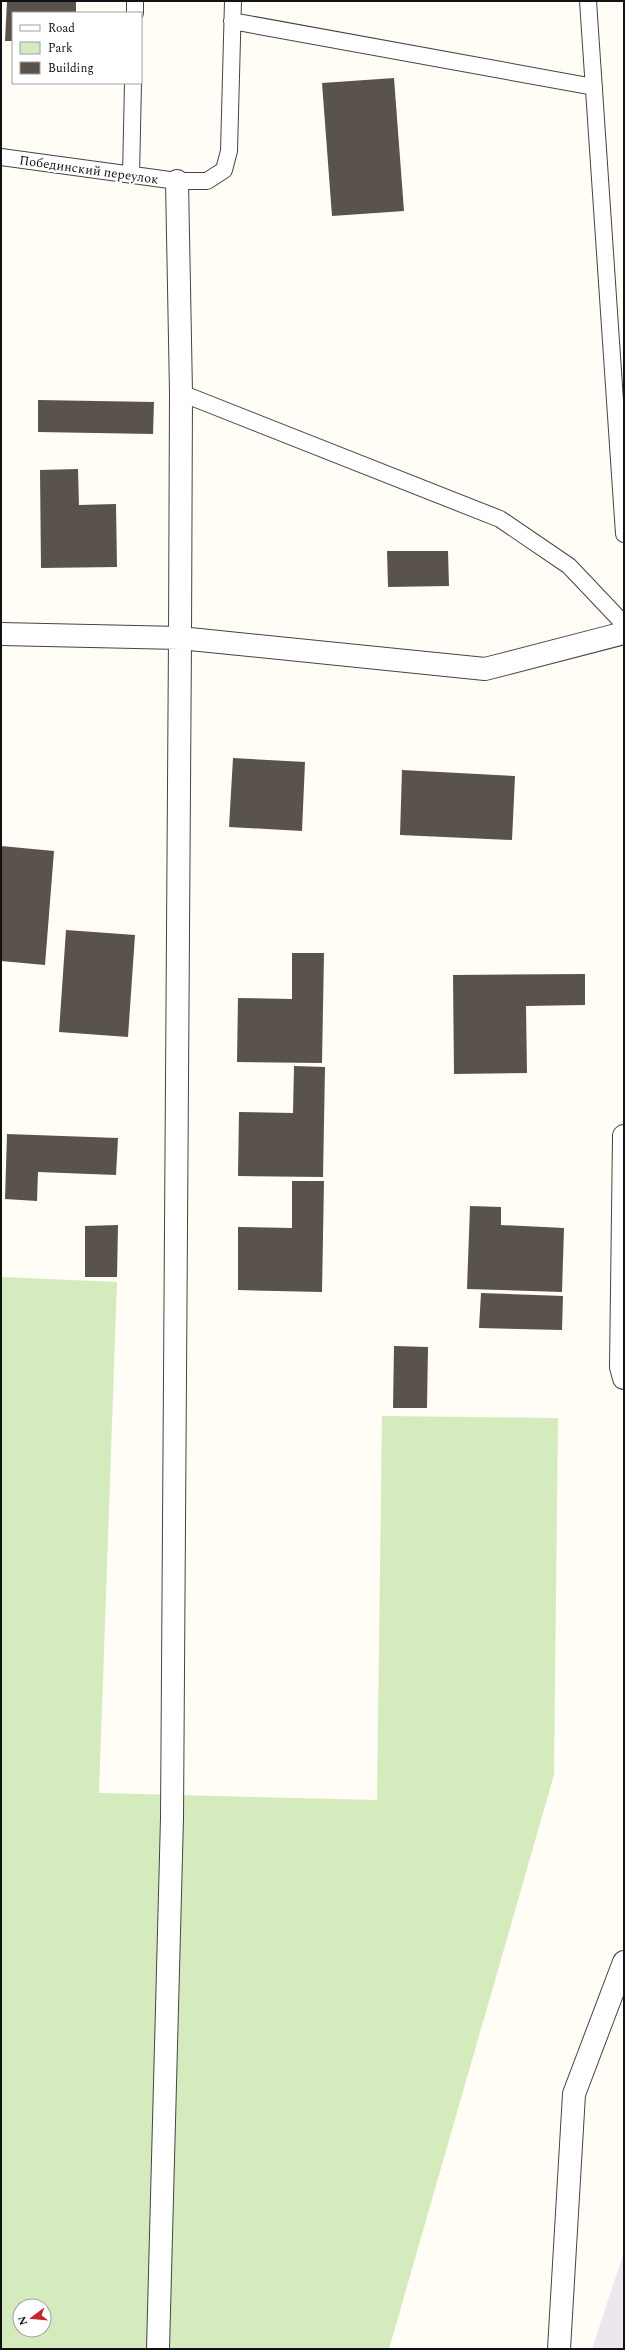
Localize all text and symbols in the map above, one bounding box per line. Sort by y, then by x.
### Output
legend [12,12,142,84]
text: Road [48,19,75,38]
text: Park [48,39,73,58]
text: Building [48,59,94,78]
street label: Побединский переулок [18,150,160,190]
north arrow [12,2298,52,2338]
text: N [13,2314,32,2327]

